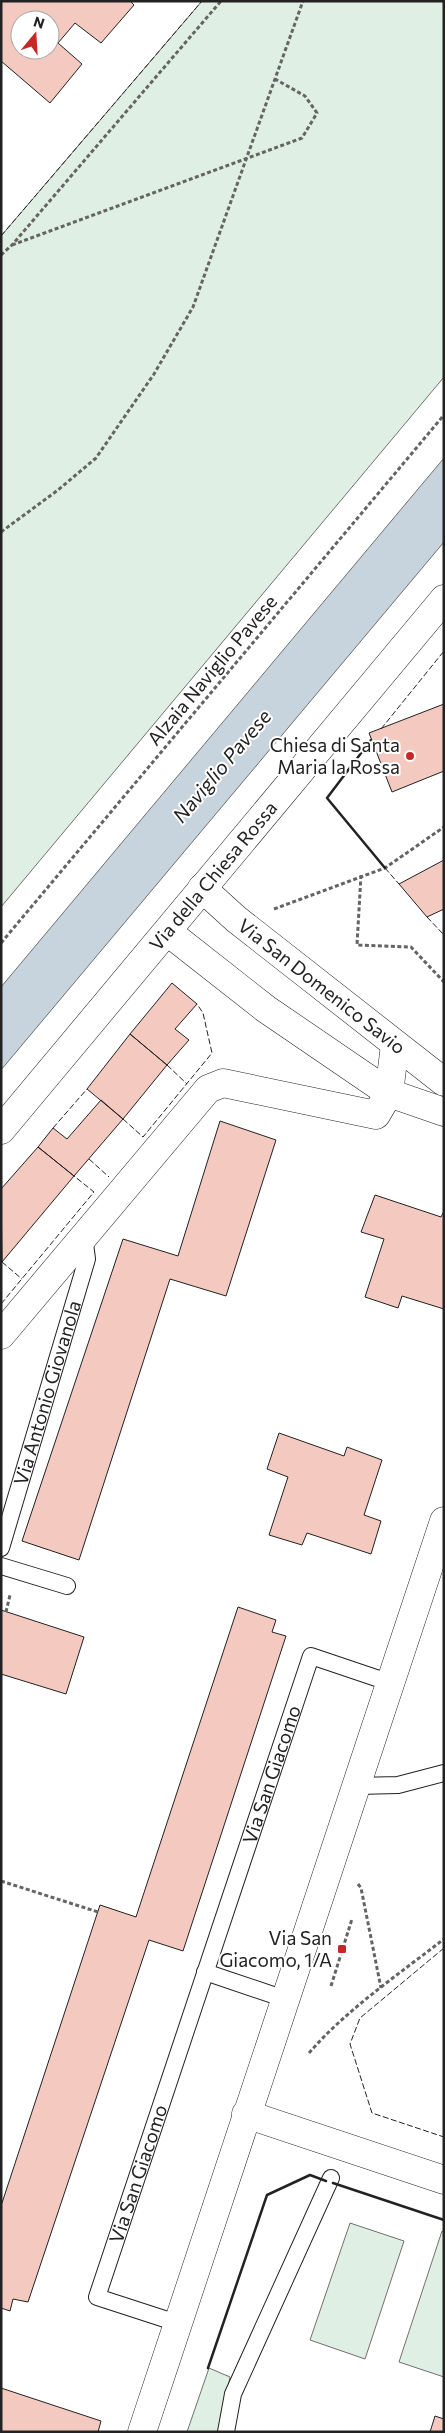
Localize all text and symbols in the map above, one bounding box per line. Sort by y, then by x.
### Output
north arrow [10,10,60,60]
text: N [32,12,47,32]
street label: Alzaia Naviglio Pavese [142,590,281,750]
water label: Naviglio Pavese [167,704,276,827]
place label: Chiesa di Santa Maria la Rossa [270,733,400,778]
marker: Chiesa di Santa Maria la Rossa [404,750,416,762]
street label: Via della Chiesa Rossa [144,796,281,955]
street label: Via San Domenico Savio [234,913,410,1058]
street label: Via Antonio Giovanola [8,1297,85,1488]
street label: Via San Giacomo [237,1702,305,1847]
place label: Via San Giacomo, 1/A [219,1926,332,1971]
marker: Via San Giacomo, 1/A [336,1943,348,1955]
street label: Via San Giacomo [104,2101,171,2246]

